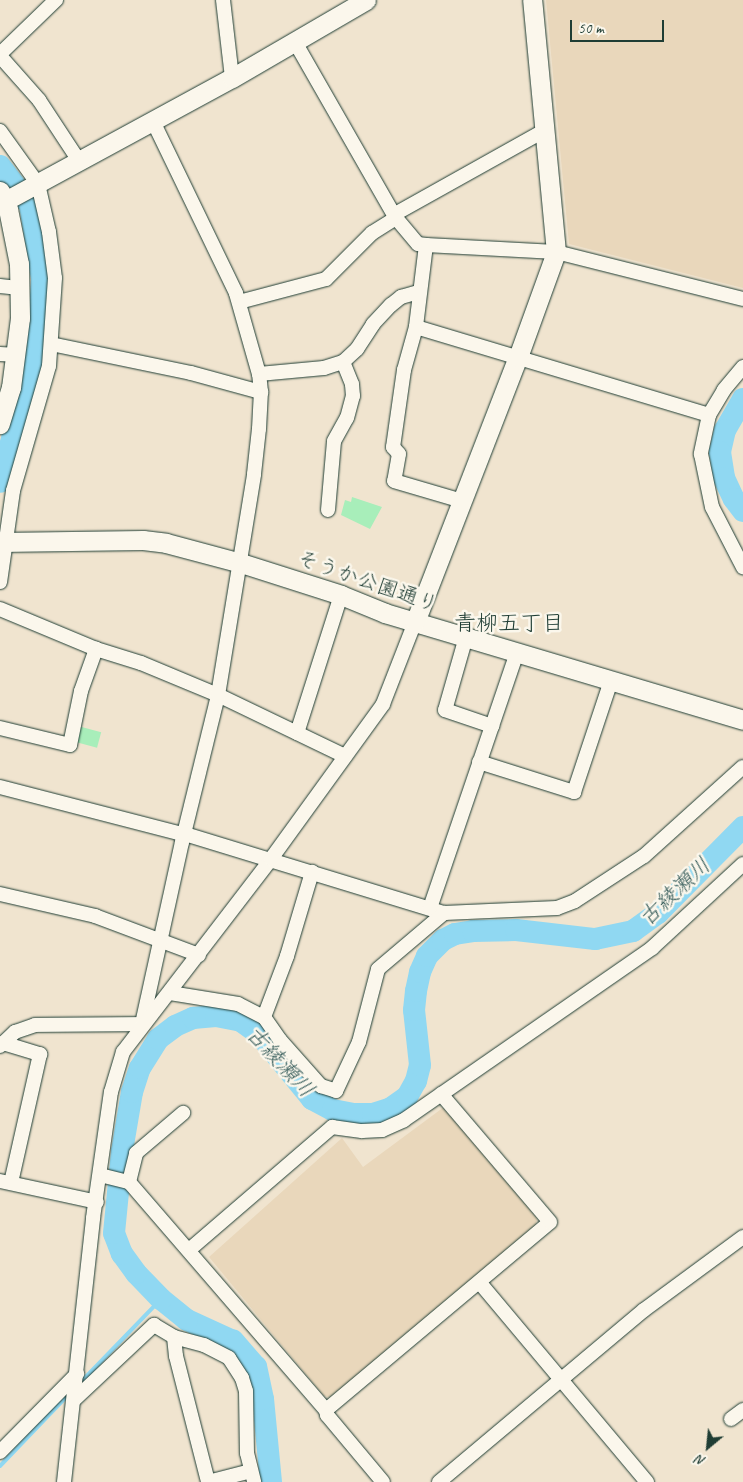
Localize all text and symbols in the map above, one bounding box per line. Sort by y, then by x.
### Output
scale bar [573,10,667,42]
text: 50 m [578,19,604,38]
street label: そうか公園通り [294,545,442,617]
district label: 青柳五丁目 [454,611,564,637]
water label: 古綾瀬川 [634,852,716,932]
water label: 古綾瀬川 [240,1021,320,1103]
north arrow [683,1422,733,1472]
text: N [693,1451,709,1470]

